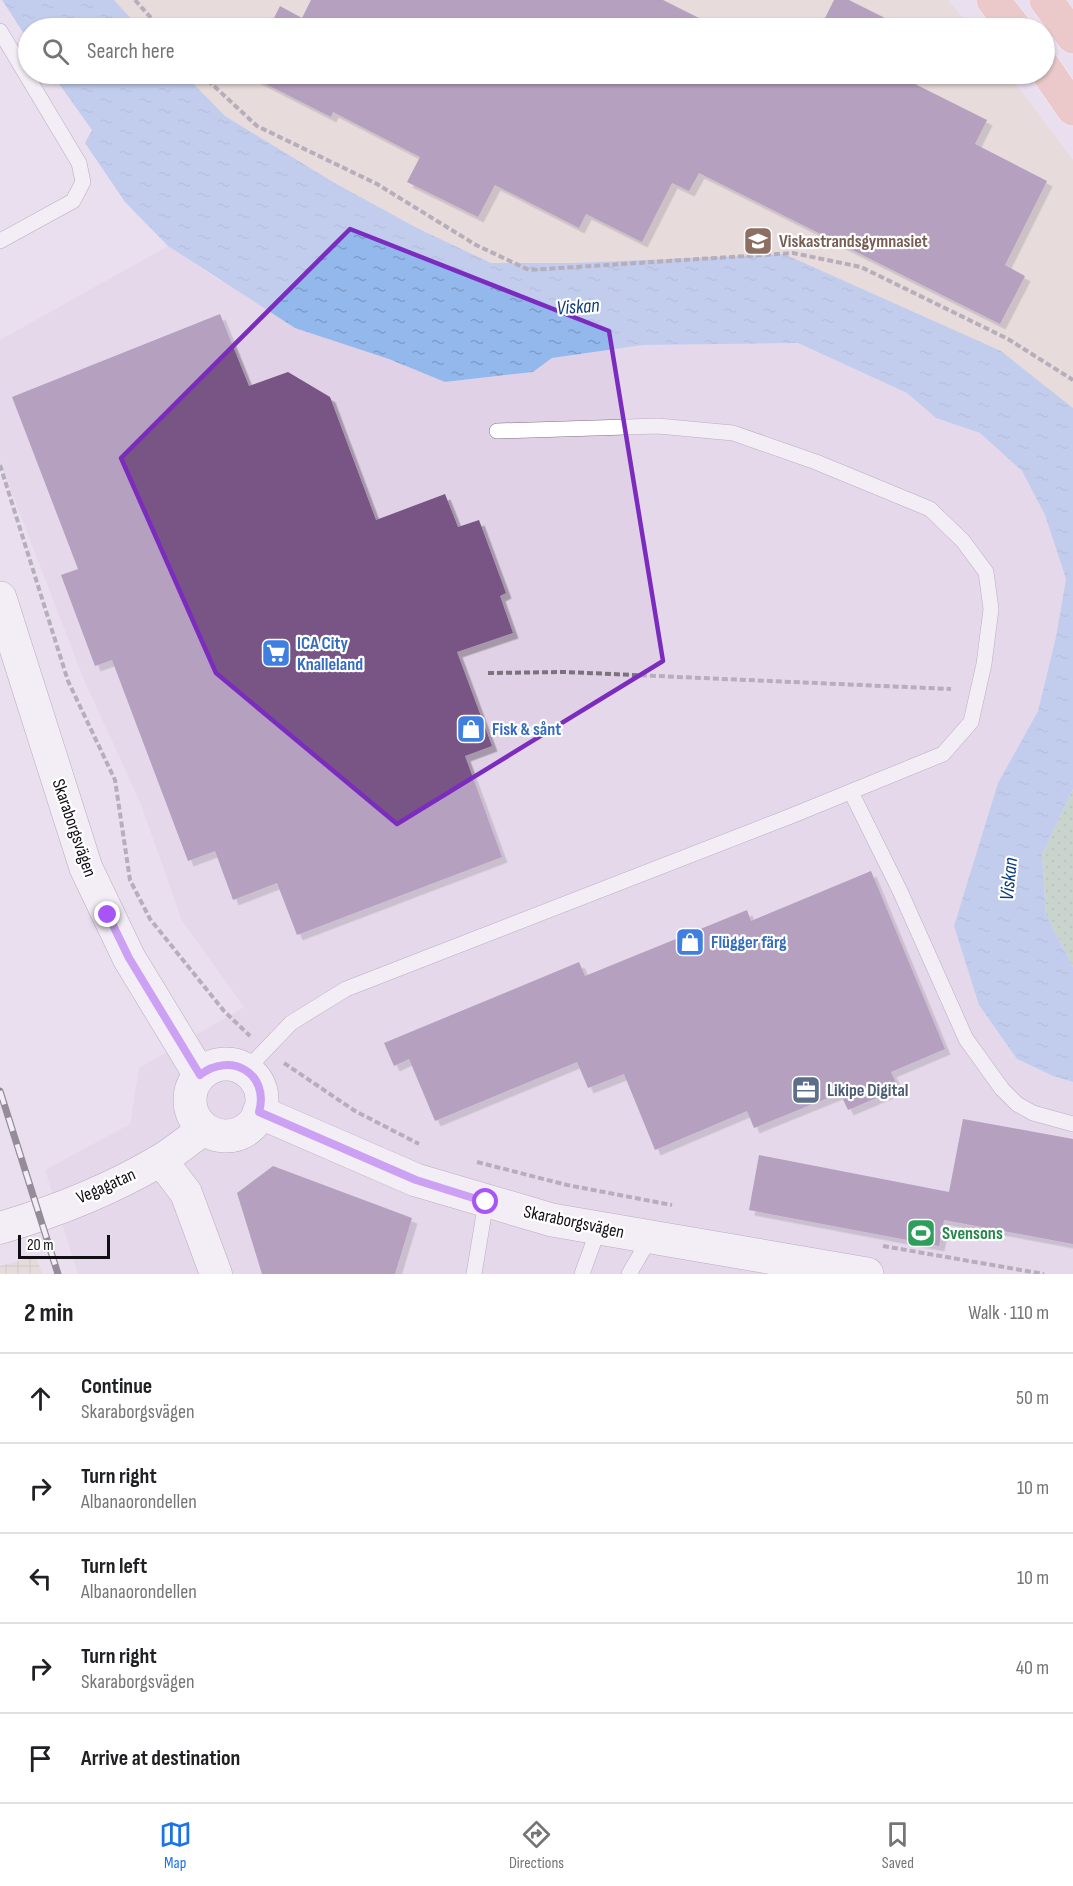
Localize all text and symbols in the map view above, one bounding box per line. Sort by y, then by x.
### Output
search box [18,18,1055,84]
icon: search [39,35,72,68]
text: Search here [87,38,174,65]
school or university icon: Viskastrandsgymnasiet [742,225,774,257]
place label: Viskastrandsgymnasiet [779,231,928,252]
water label: Viskan [556,294,600,320]
place label: ICA City Knalleland [297,633,363,675]
supermarket icon: ICA City Knalleland [260,637,292,669]
shop icon: Fisk & sånt [455,713,487,745]
place label: Fisk & sånt [492,719,561,740]
street label: Skaraborgsvägen [47,776,101,880]
water label: Viskan [995,856,1023,902]
route end [94,901,120,927]
shop icon: Flügger färg [674,926,706,958]
place label: Flügger färg [711,932,787,953]
office icon: Likipe Digital [790,1074,822,1106]
place label: Likipe Digital [827,1080,908,1101]
street label: Vegagatan [73,1164,139,1208]
route start [472,1188,498,1214]
street label: Skaraborgsvägen [522,1201,626,1243]
sports icon: Svensons [905,1217,937,1249]
place label: Svensons [942,1223,1003,1244]
scale bar [18,1232,110,1260]
text: 20 m [27,1236,54,1255]
text: 2 min [24,1298,74,1329]
text: Walk · 110 m [968,1301,1049,1325]
text: Continue [81,1373,152,1400]
icon: ahead [24,1382,57,1415]
text: 50 m [1016,1386,1049,1410]
text: Skaraborgsvägen [81,1400,195,1424]
text: Turn right [81,1463,157,1490]
icon: right [24,1472,57,1505]
text: 10 m [1017,1476,1049,1500]
text: Albanaorondellen [81,1490,197,1514]
text: Turn left [81,1553,147,1580]
icon: left [24,1562,57,1595]
text: 10 m [1017,1566,1049,1590]
text: Albanaorondellen [81,1580,197,1604]
text: Turn right [81,1643,157,1670]
icon: right [24,1652,57,1685]
text: 40 m [1016,1656,1049,1680]
text: Skaraborgsvägen [81,1670,195,1694]
icon: arrive [24,1742,57,1775]
text: Arrive at destination [81,1745,240,1772]
tab: Map [159,1818,192,1873]
tab: Directions [509,1818,564,1873]
tab: Saved [881,1818,914,1873]

